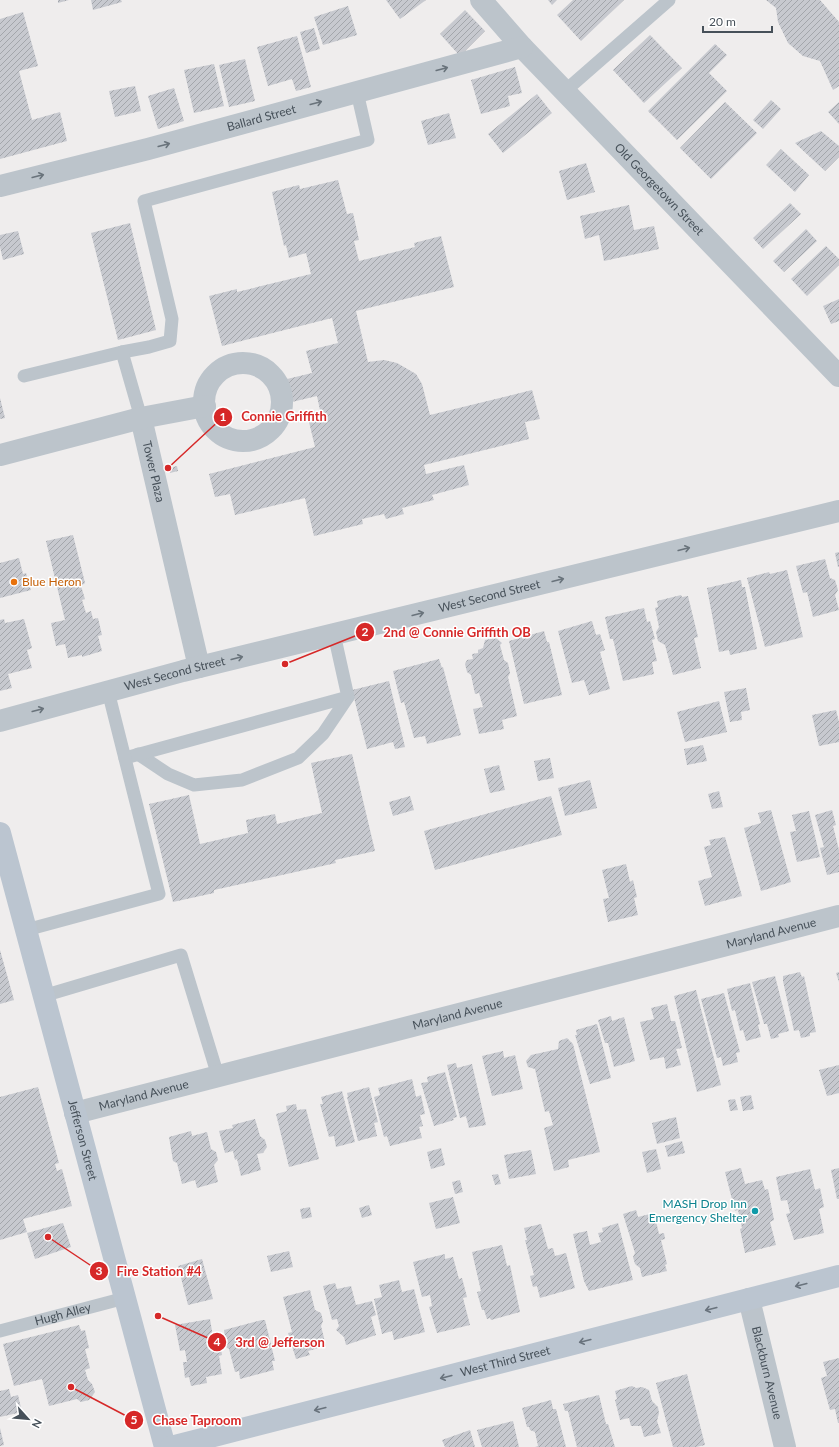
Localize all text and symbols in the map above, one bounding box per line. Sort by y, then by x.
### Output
scale bar [703,8,772,34]
text: 20 m [709,14,736,29]
one-way arrow [435,64,448,72]
one-way arrow [310,99,323,106]
street label: Ballard Street [225,101,298,134]
street label: Old Georgetown Street [612,140,708,239]
one-way arrow [157,141,170,148]
one-way arrow [31,172,44,180]
callout: Connie Griffith [213,404,335,429]
text: Connie Griffith [241,408,327,424]
text: 1 [220,409,227,424]
street label: Tower Plaza [140,439,168,504]
one-way arrow [678,545,691,552]
place label: Blue Heron [22,574,82,589]
one-way arrow [551,575,564,583]
street label: West Second Street [437,576,542,615]
marker: Blue Heron [9,577,19,587]
one-way arrow [411,609,424,617]
callout: 2nd @ Connie Griffith OB [355,620,539,645]
text: 2 [362,624,369,639]
text: 2nd @ Connie Griffith OB [383,624,531,640]
street label: West Second Street [122,653,227,694]
one-way arrow [231,653,244,661]
one-way arrow [31,706,44,714]
street label: Maryland Avenue [725,914,818,952]
street label: Maryland Avenue [411,995,504,1033]
street label: Maryland Avenue [97,1076,190,1114]
street label: Jefferson Street [65,1098,101,1183]
place label: MASH Drop Inn Emergency Shelter [649,1196,748,1225]
marker: MASH Drop Inn Emergency Shelter [750,1206,760,1216]
callout: Fire Station #4 [89,1259,210,1284]
text: 3 [96,1263,103,1278]
text: Fire Station #4 [116,1263,202,1279]
one-way arrow [795,1282,808,1290]
street label: Hugh Alley [33,1299,93,1329]
one-way arrow [705,1305,718,1313]
street label: Blackburn Avenue [749,1325,786,1421]
callout: 3rd @ Jefferson [207,1330,333,1355]
text: 4 [214,1334,221,1349]
text: 3rd @ Jefferson [235,1334,325,1350]
one-way arrow [579,1338,592,1345]
street label: West Third Street [458,1342,552,1380]
one-way arrow [439,1373,452,1381]
north arrow [8,1399,48,1439]
one-way arrow [314,1406,327,1413]
callout: Chase Taproom [124,1408,250,1433]
text: 5 [131,1412,138,1427]
text: Chase Taproom [153,1412,241,1428]
text: N [30,1417,45,1430]

